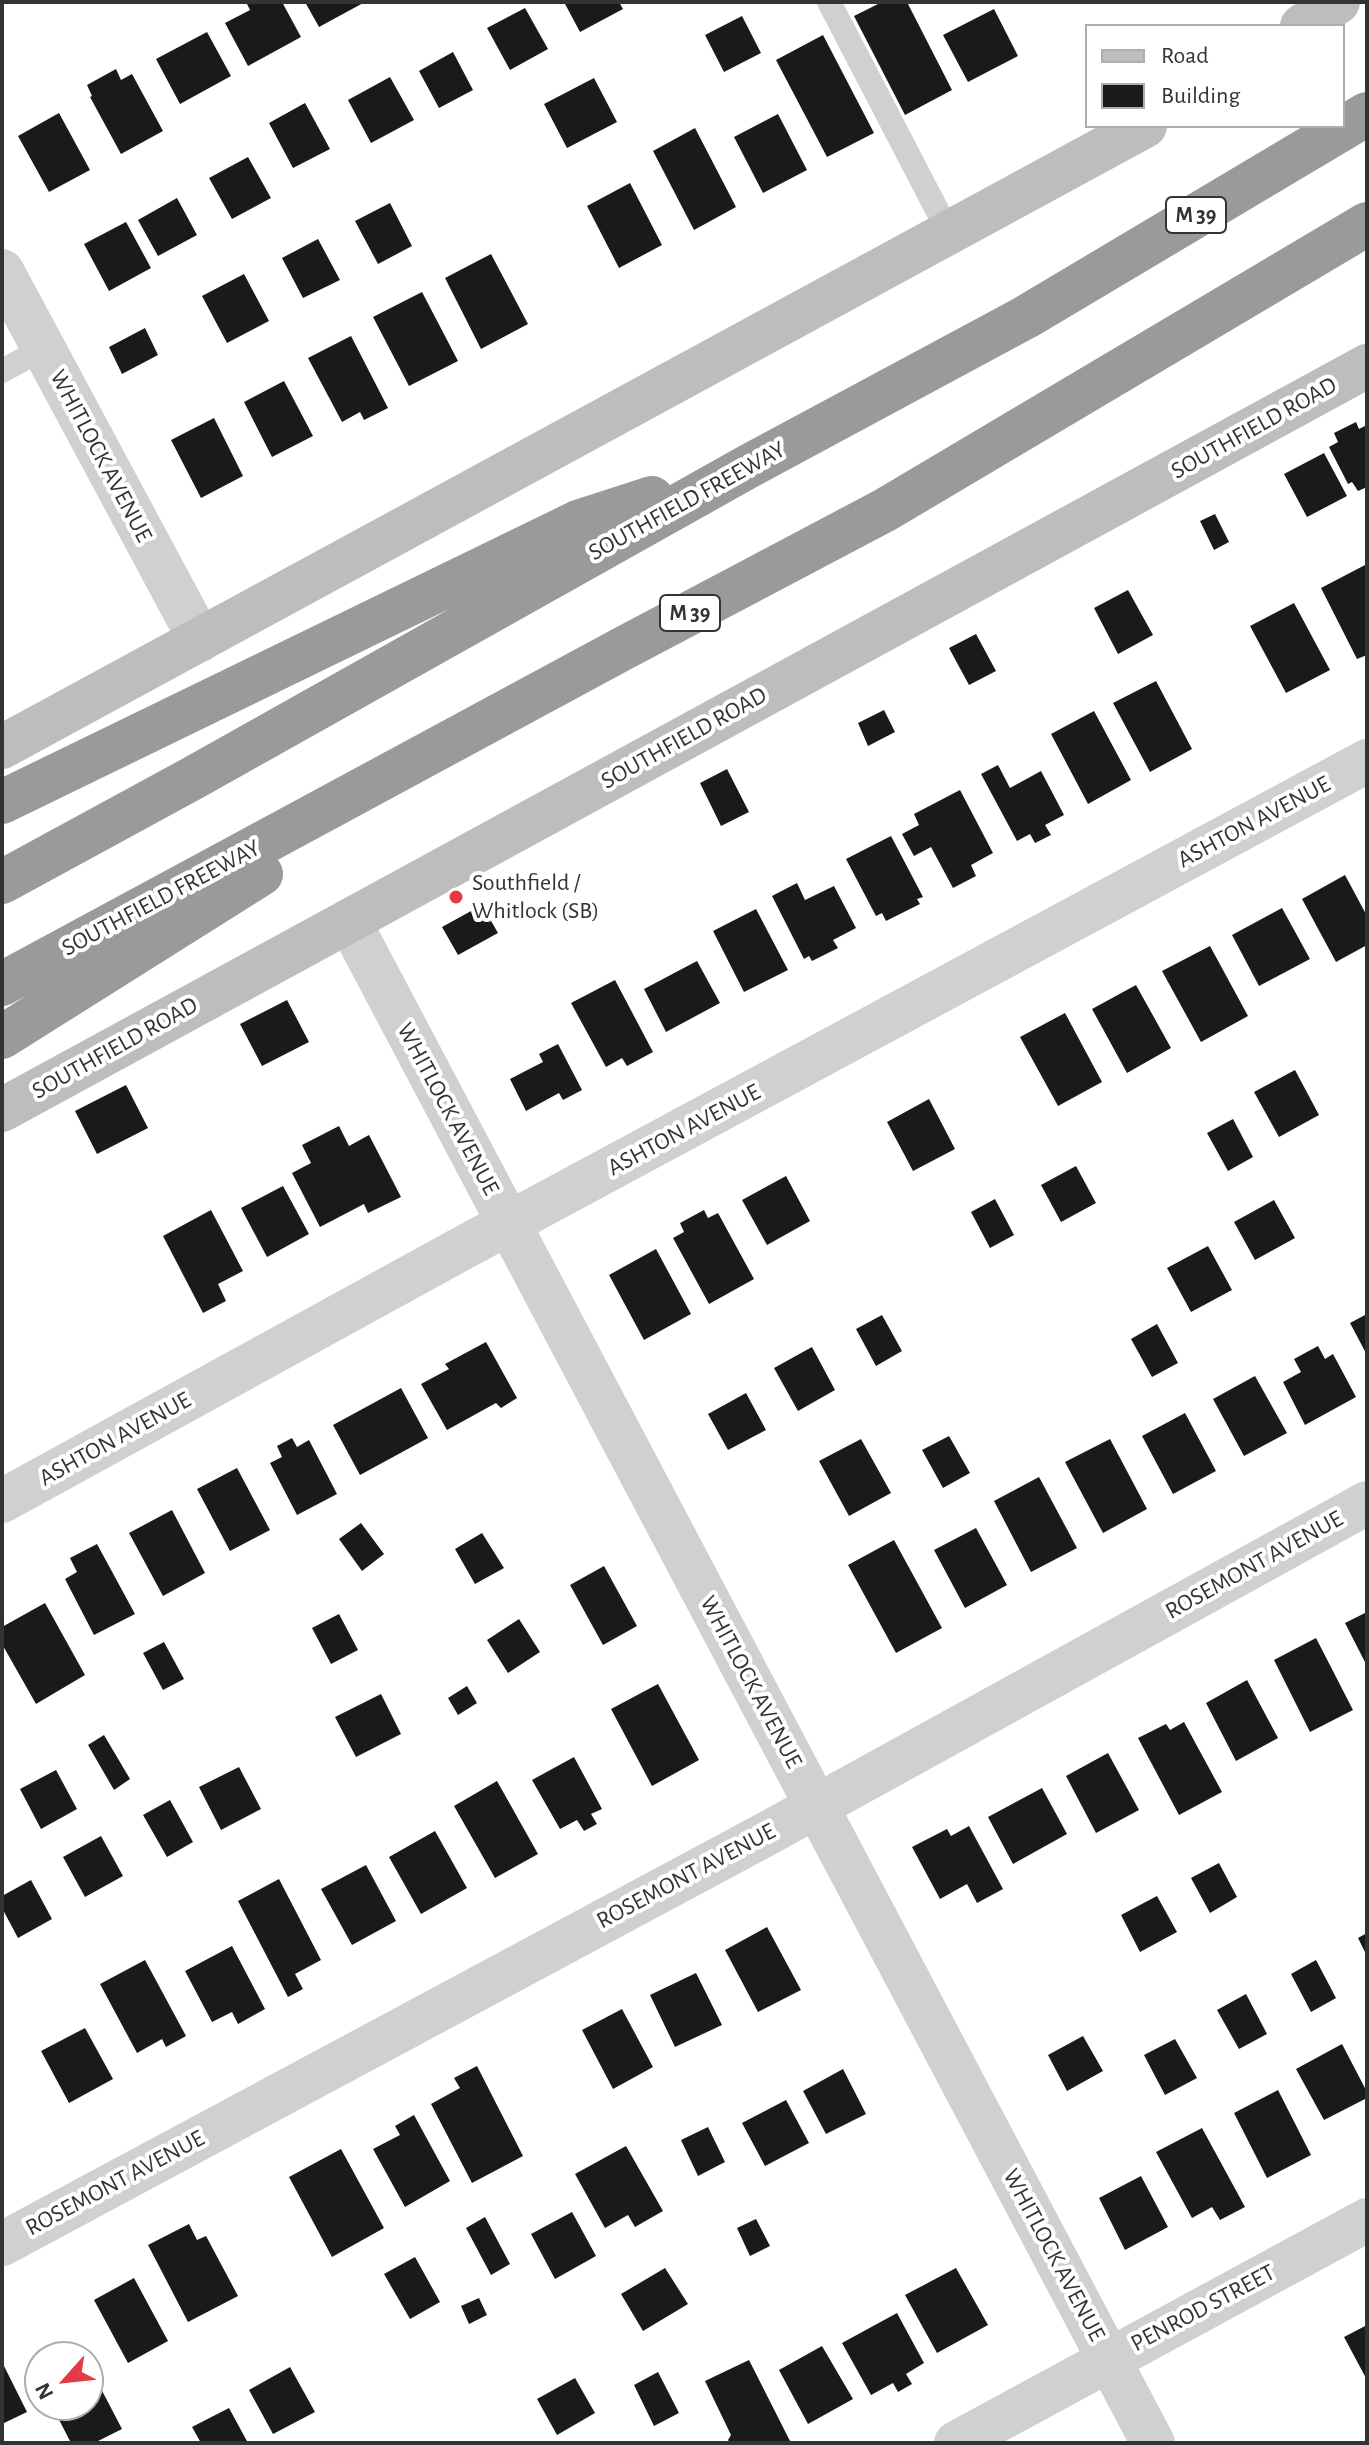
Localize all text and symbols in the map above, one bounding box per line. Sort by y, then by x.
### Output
legend [1085,24,1345,128]
text: Road [1161,44,1209,68]
text: Building [1161,84,1240,108]
road number: M 39 [1166,197,1226,233]
street label: WHITLOCK AVENUE [43,365,159,547]
street label: SOUTHFIELD ROAD [1166,371,1342,485]
street label: SOUTHFIELD FREEWAY [583,435,791,567]
road number: M 39 [660,595,720,631]
street label: SOUTHFIELD ROAD [596,681,772,795]
street label: ASHTON AVENUE [1173,770,1335,874]
street label: SOUTHFIELD FREEWAY [57,833,265,963]
place label: Southfield / Whitlock (SB) [472,869,599,925]
marker: Southfield / Whitlock (SB) [447,888,465,906]
street label: SOUTHFIELD ROAD [27,991,203,1105]
street label: WHITLOCK AVENUE [390,1018,506,1200]
street label: ASHTON AVENUE [603,1078,765,1182]
street label: ASHTON AVENUE [34,1385,196,1493]
street label: ROSEMONT AVENUE [1160,1504,1348,1626]
street label: WHITLOCK AVENUE [693,1591,809,1773]
street label: ROSEMONT AVENUE [592,1817,780,1935]
street label: ROSEMONT AVENUE [21,2124,209,2242]
street label: WHITLOCK AVENUE [996,2164,1112,2346]
street label: PENROD STREET [1126,2258,1280,2358]
north arrow [24,2341,104,2421]
text: N [31,2379,58,2403]

